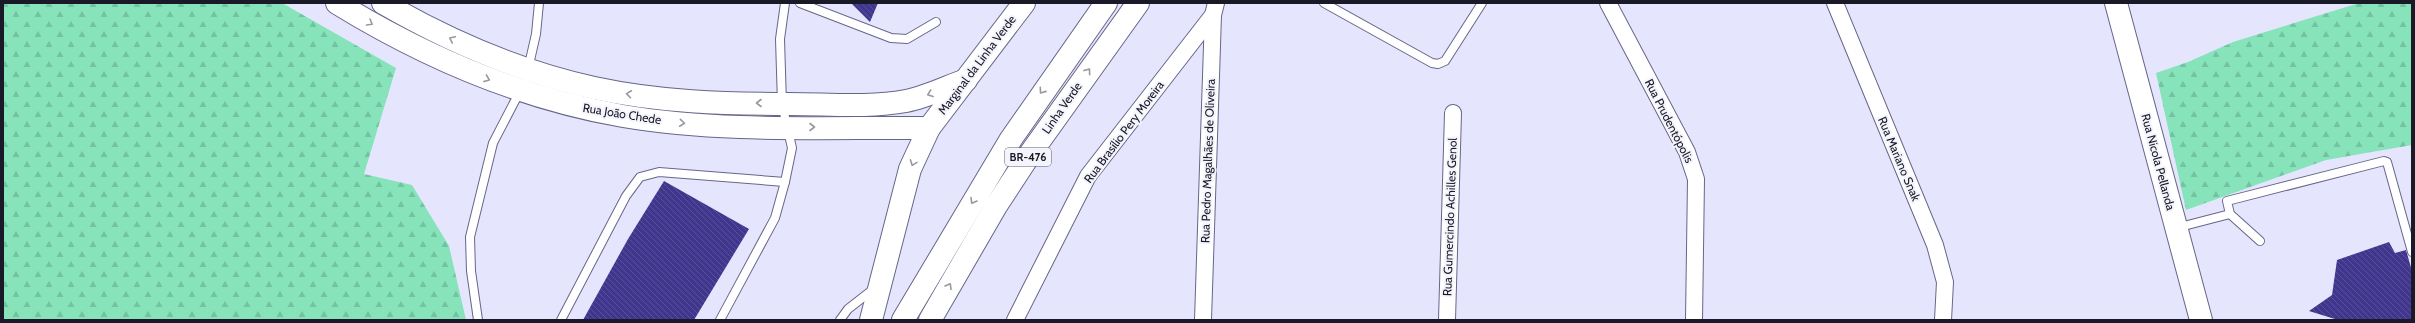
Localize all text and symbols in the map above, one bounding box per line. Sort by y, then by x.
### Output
street label: Marginal da Linha Verde [934,12,1019,117]
one-way arrow [366,18,373,25]
one-way arrow [449,36,457,44]
one-way arrow [1083,69,1090,76]
one-way arrow [484,74,491,82]
street label: Rua Prudentópolis [1642,76,1697,165]
street label: Rua Brasílio Pery Moreira [1080,77,1167,186]
street label: Rua Pedro Magalhães de Oliveira [1197,78,1218,243]
street label: Linha Verde [1038,79,1085,136]
one-way arrow [1040,87,1047,94]
one-way arrow [926,89,933,97]
one-way arrow [626,90,632,99]
one-way arrow [756,99,762,108]
street label: Rua João Chede [582,100,662,127]
street label: Rua Nicola Pellanda [2138,112,2179,212]
street label: Rua Mariano Snak [1875,114,1924,204]
one-way arrow [679,118,685,127]
one-way arrow [809,123,815,131]
street label: Rua Gumercindo Achilles Genol [1439,137,1460,296]
road number: BR-476 [1005,148,1051,166]
one-way arrow [909,160,917,167]
one-way arrow [970,197,977,204]
one-way arrow [945,283,952,290]

